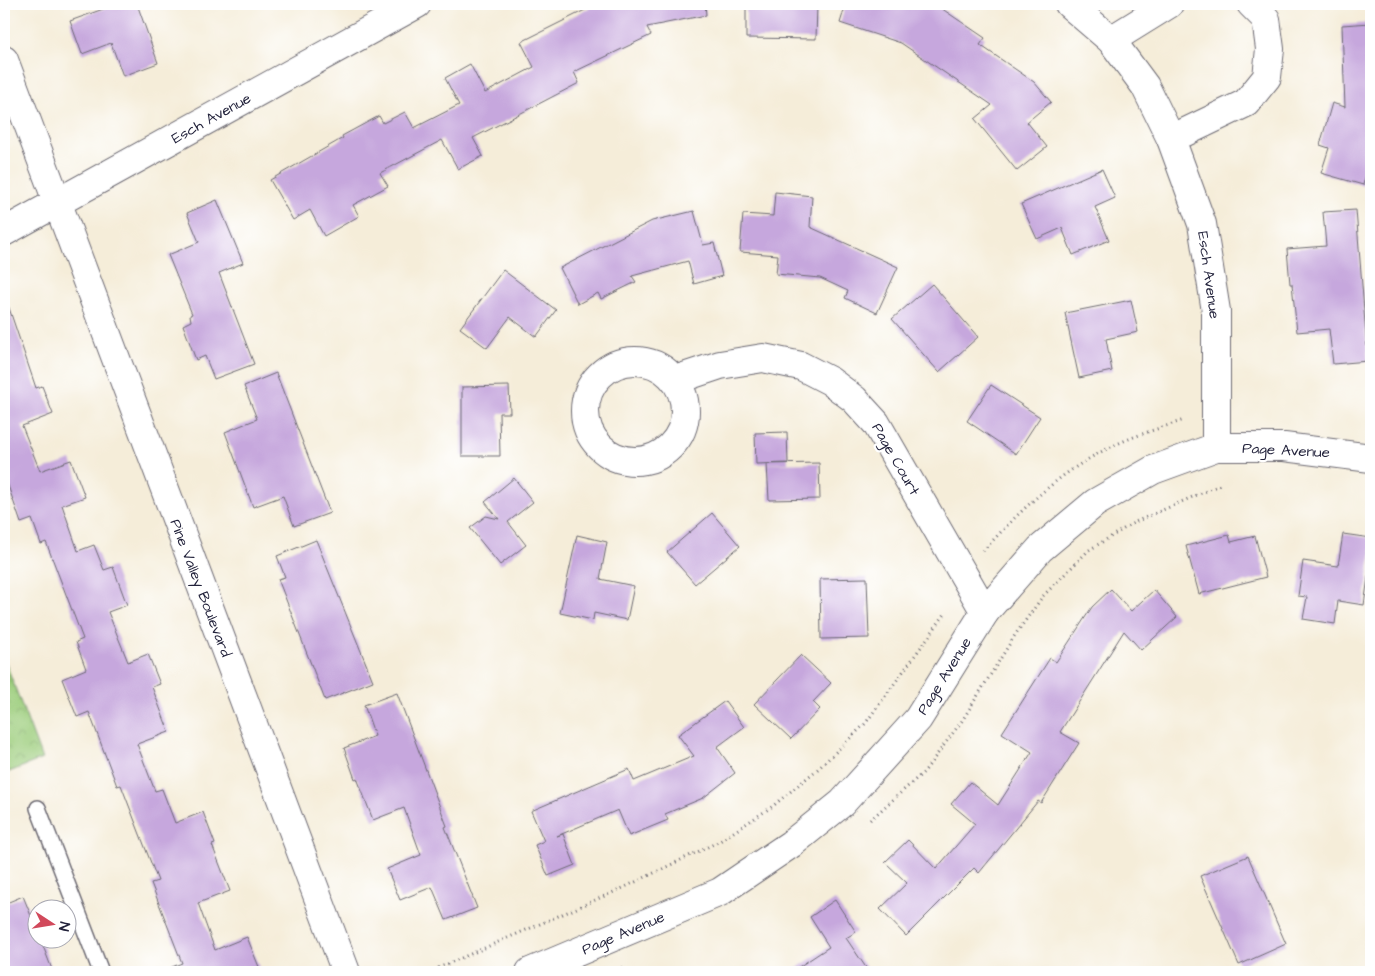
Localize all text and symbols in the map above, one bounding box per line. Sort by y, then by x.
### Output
street label: Esch Avenue [168,88,255,149]
street label: Esch Avenue [1192,230,1225,320]
street label: Page Court [866,419,925,500]
street label: Page Avenue [1242,438,1330,464]
street label: Pine Valley Boulevard [164,516,237,661]
street label: Page Avenue [912,633,977,720]
north arrow [28,898,78,948]
street label: Page Avenue [579,907,668,961]
text: N [53,920,74,933]

